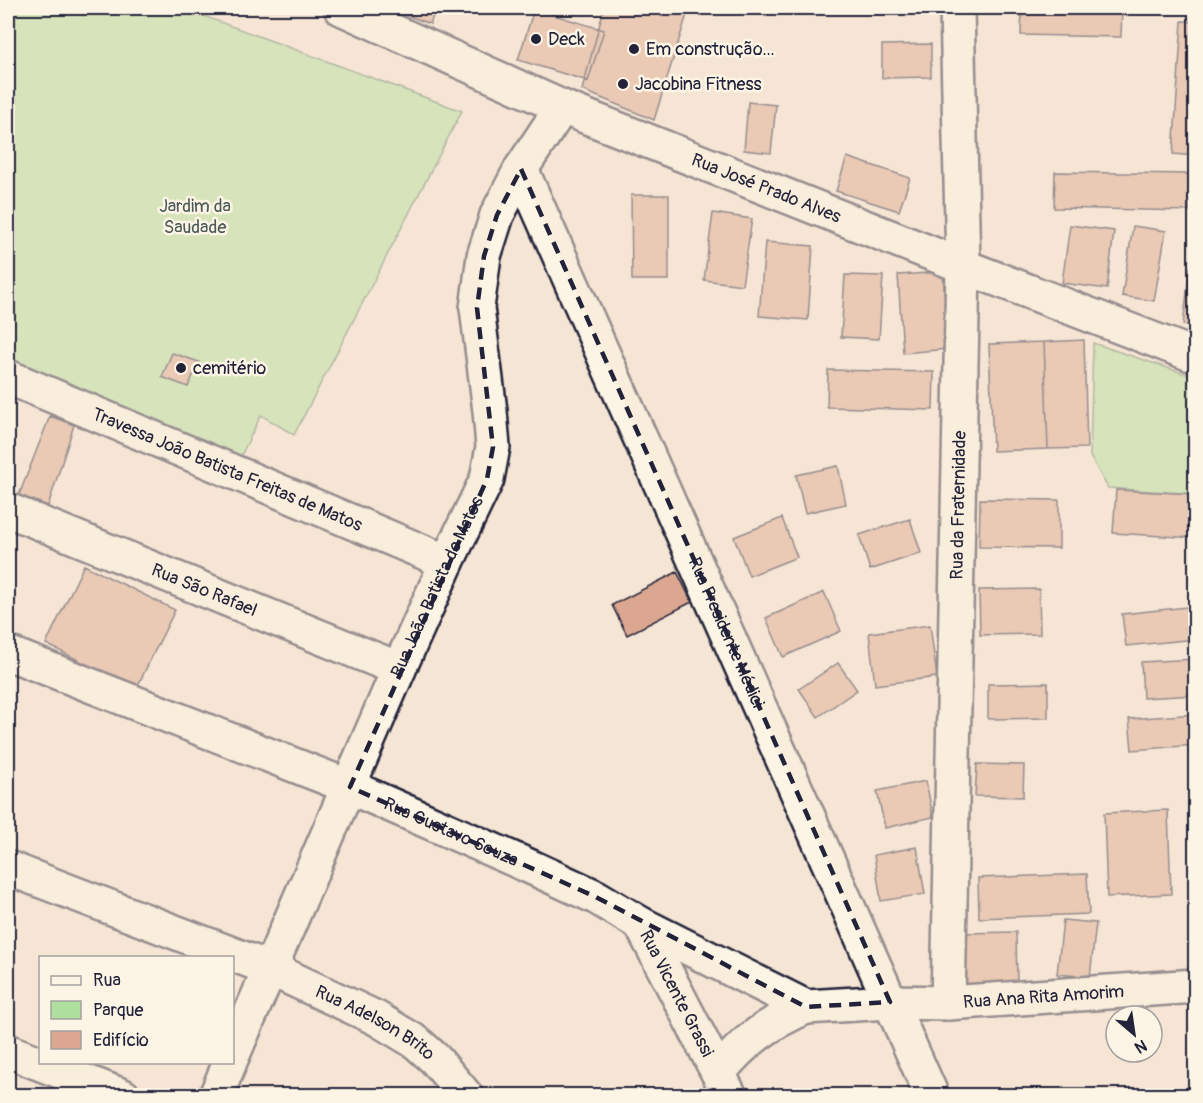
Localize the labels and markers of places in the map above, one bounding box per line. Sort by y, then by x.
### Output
place label: Deck [548,28,585,51]
marker: Deck [529,32,543,46]
place label: Em construção... [646,38,775,61]
marker: Em construção... [627,42,641,56]
place label: Jacobina Fitness [635,73,762,96]
marker: Jacobina Fitness [616,77,630,91]
place label: cemitério [193,357,266,380]
marker: cemitério [174,361,188,375]

